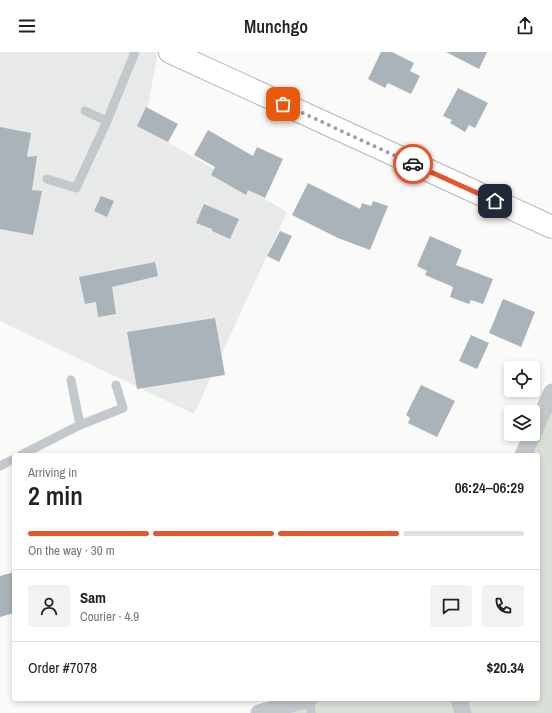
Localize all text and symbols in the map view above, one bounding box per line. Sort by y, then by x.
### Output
text: Munchgo [244,14,308,39]
icon: menu [16,15,38,37]
icon: share [514,15,536,37]
pin [266,87,300,121]
icon: bag [272,93,294,115]
courier [393,144,433,184]
icon: car [402,153,424,175]
pin [478,184,512,218]
icon: home [484,190,506,212]
map controls [504,361,540,441]
button: locate [504,361,540,397]
button: layers [504,405,540,441]
text: Arriving in [28,464,77,481]
text: 06:24–06:29 [455,477,524,498]
text: 2 min [28,478,83,513]
text: On the way · 30 m [28,542,115,559]
button: person [28,585,70,627]
button: chat [430,585,472,627]
button: phone [482,585,524,627]
text: Sam [80,587,106,608]
text: Courier · 4.9 [80,608,139,625]
text: Order #7078 [28,657,97,678]
text: $20.34 [486,657,524,678]

